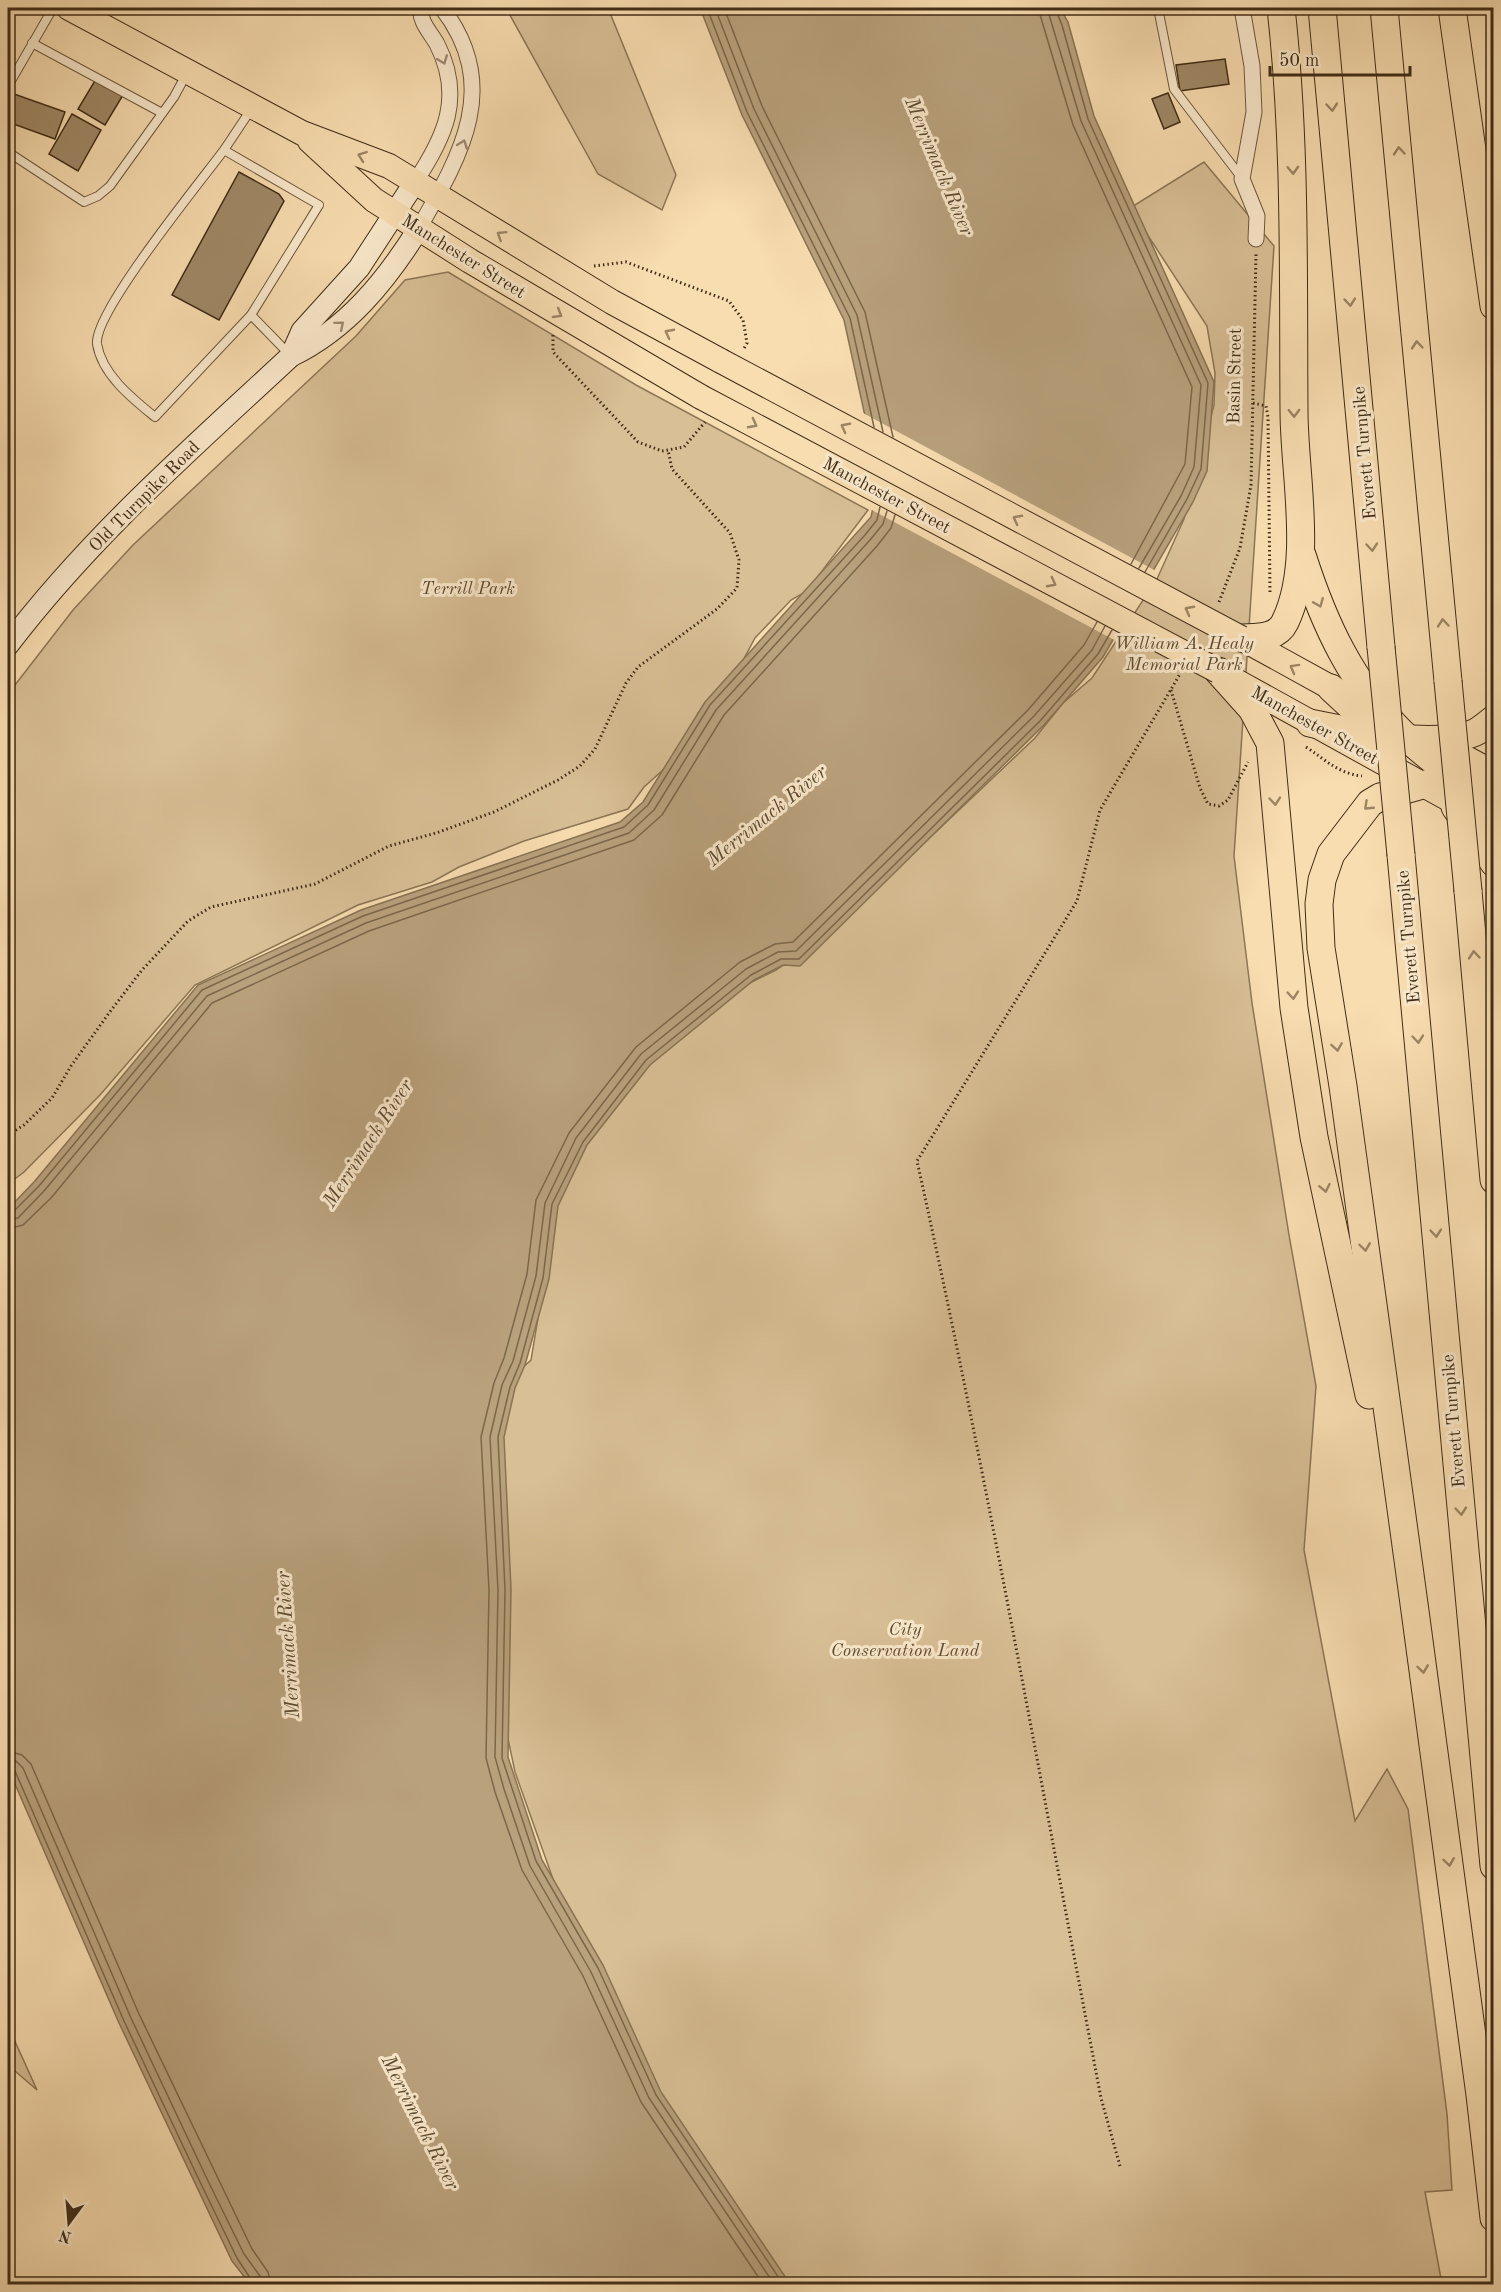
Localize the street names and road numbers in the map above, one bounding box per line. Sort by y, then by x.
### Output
street label: Manchester Street [398,212,529,302]
street label: Basin Street [1225,328,1245,424]
street label: Everett Turnpike [1350,385,1380,520]
street label: Old Turnpike Road [86,438,204,556]
street label: Manchester Street [820,455,954,537]
street label: Manchester Street [1248,684,1381,768]
street label: Everett Turnpike [1394,869,1424,1004]
street label: Everett Turnpike [1439,1353,1469,1488]

